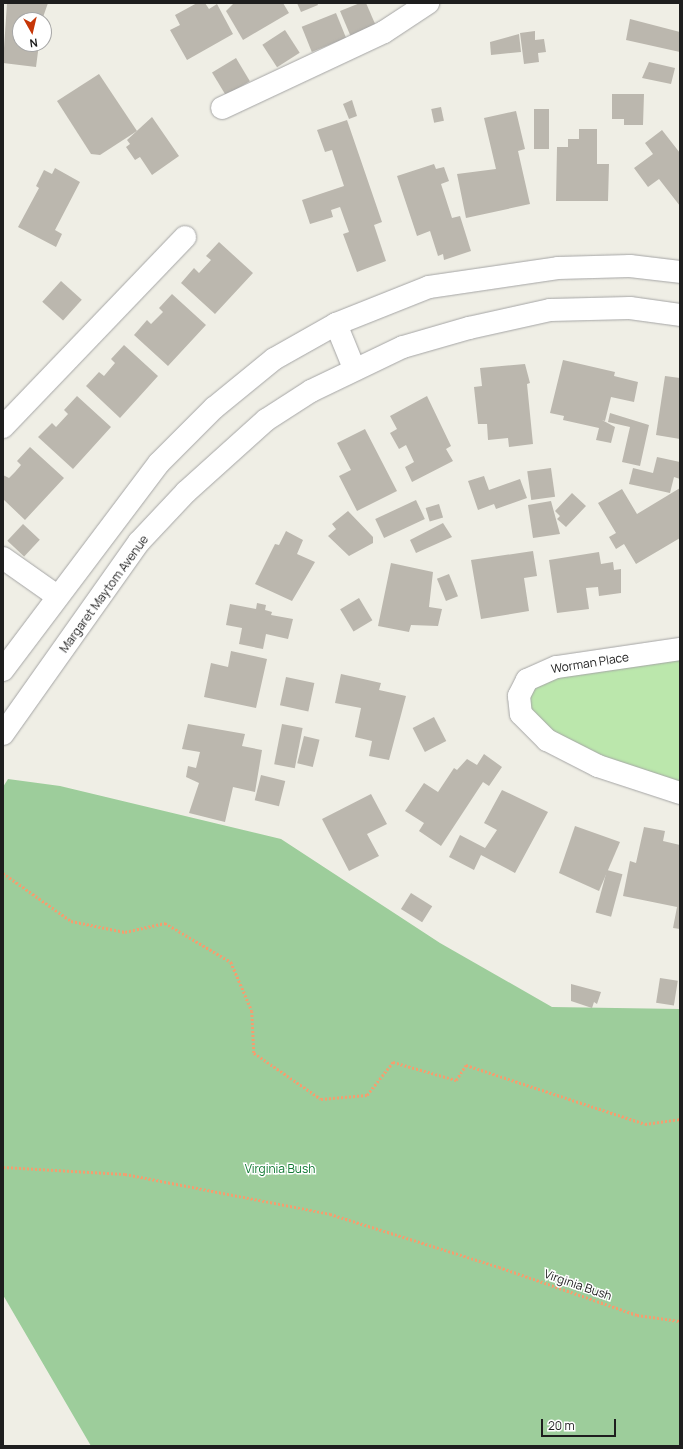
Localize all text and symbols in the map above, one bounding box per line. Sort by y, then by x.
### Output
north arrow [12,12,52,52]
text: N [29,35,39,51]
street label: Margaret Maytom Avenue [57,533,151,655]
street label: Worman Place [550,650,630,676]
park label: Virginia Bush [245,1162,315,1176]
street label: Virginia Bush [542,1267,614,1303]
scale bar [543,1411,618,1437]
text: 20 m [548,1417,575,1434]

